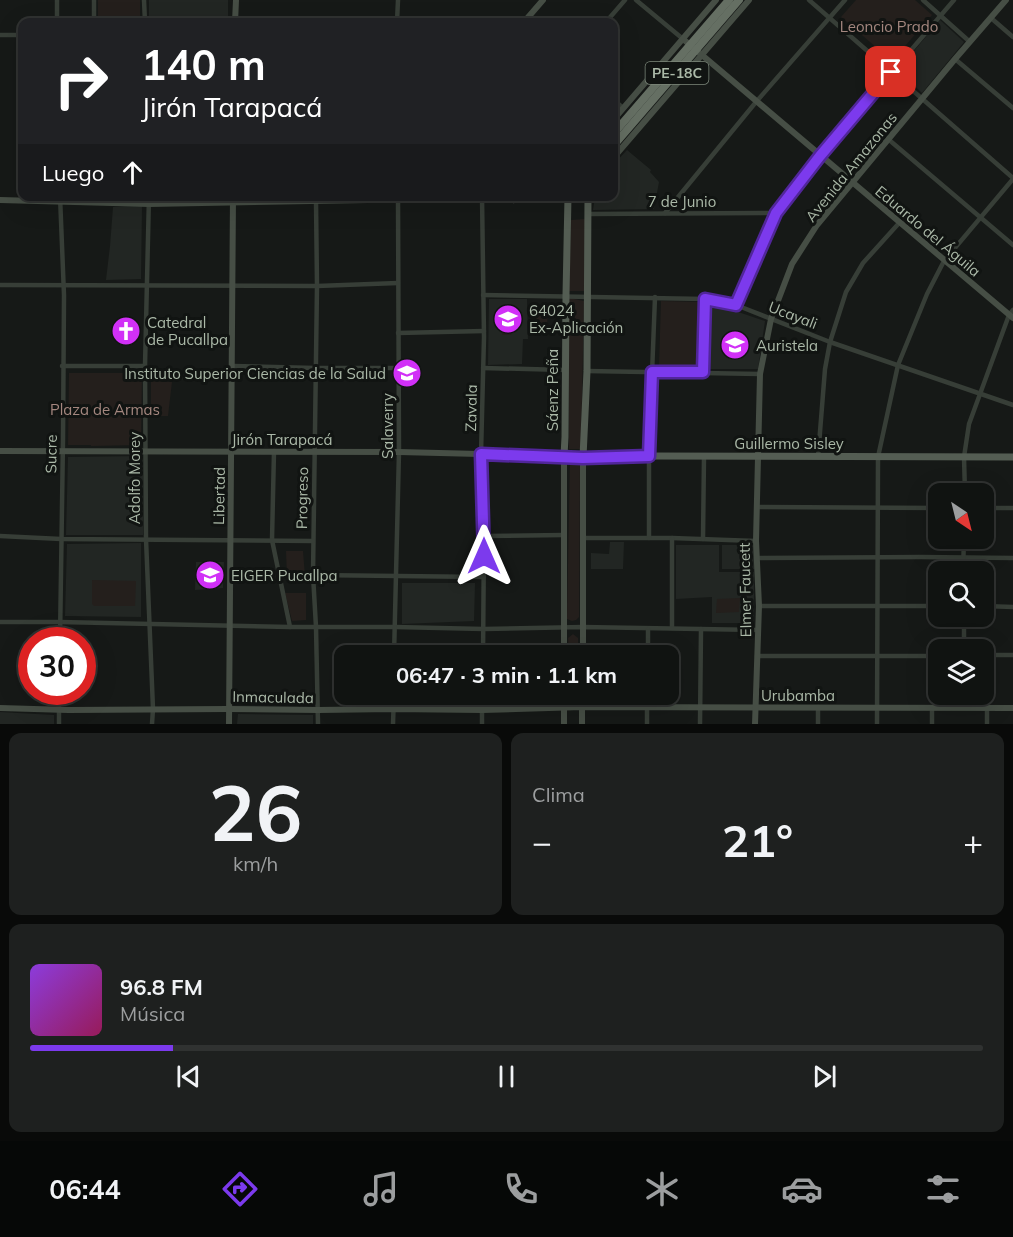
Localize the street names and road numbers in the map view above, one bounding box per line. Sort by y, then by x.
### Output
road number: PE-18C [646,62,708,84]
street label: Avenida Amazonas [801,108,901,226]
street label: Eduardo del Águila [871,181,985,281]
street label: 7 de Junio [648,192,716,211]
street label: Ucayali [766,297,820,333]
street label: Sáenz Peña [543,349,562,431]
street label: Zavala [461,384,481,432]
street label: Salaverry [378,393,397,459]
street label: Jirón Tarapacá [232,430,332,449]
street label: Adolfo Morey [125,432,144,524]
street label: Sucre [41,434,61,474]
street label: Guillermo Sisley [734,434,844,453]
street label: Libertad [209,467,229,525]
street label: Progreso [292,467,312,529]
street label: Elmer Faucett [735,543,755,637]
street label: Urubamba [761,686,835,705]
street label: Inmaculada [232,687,314,707]

